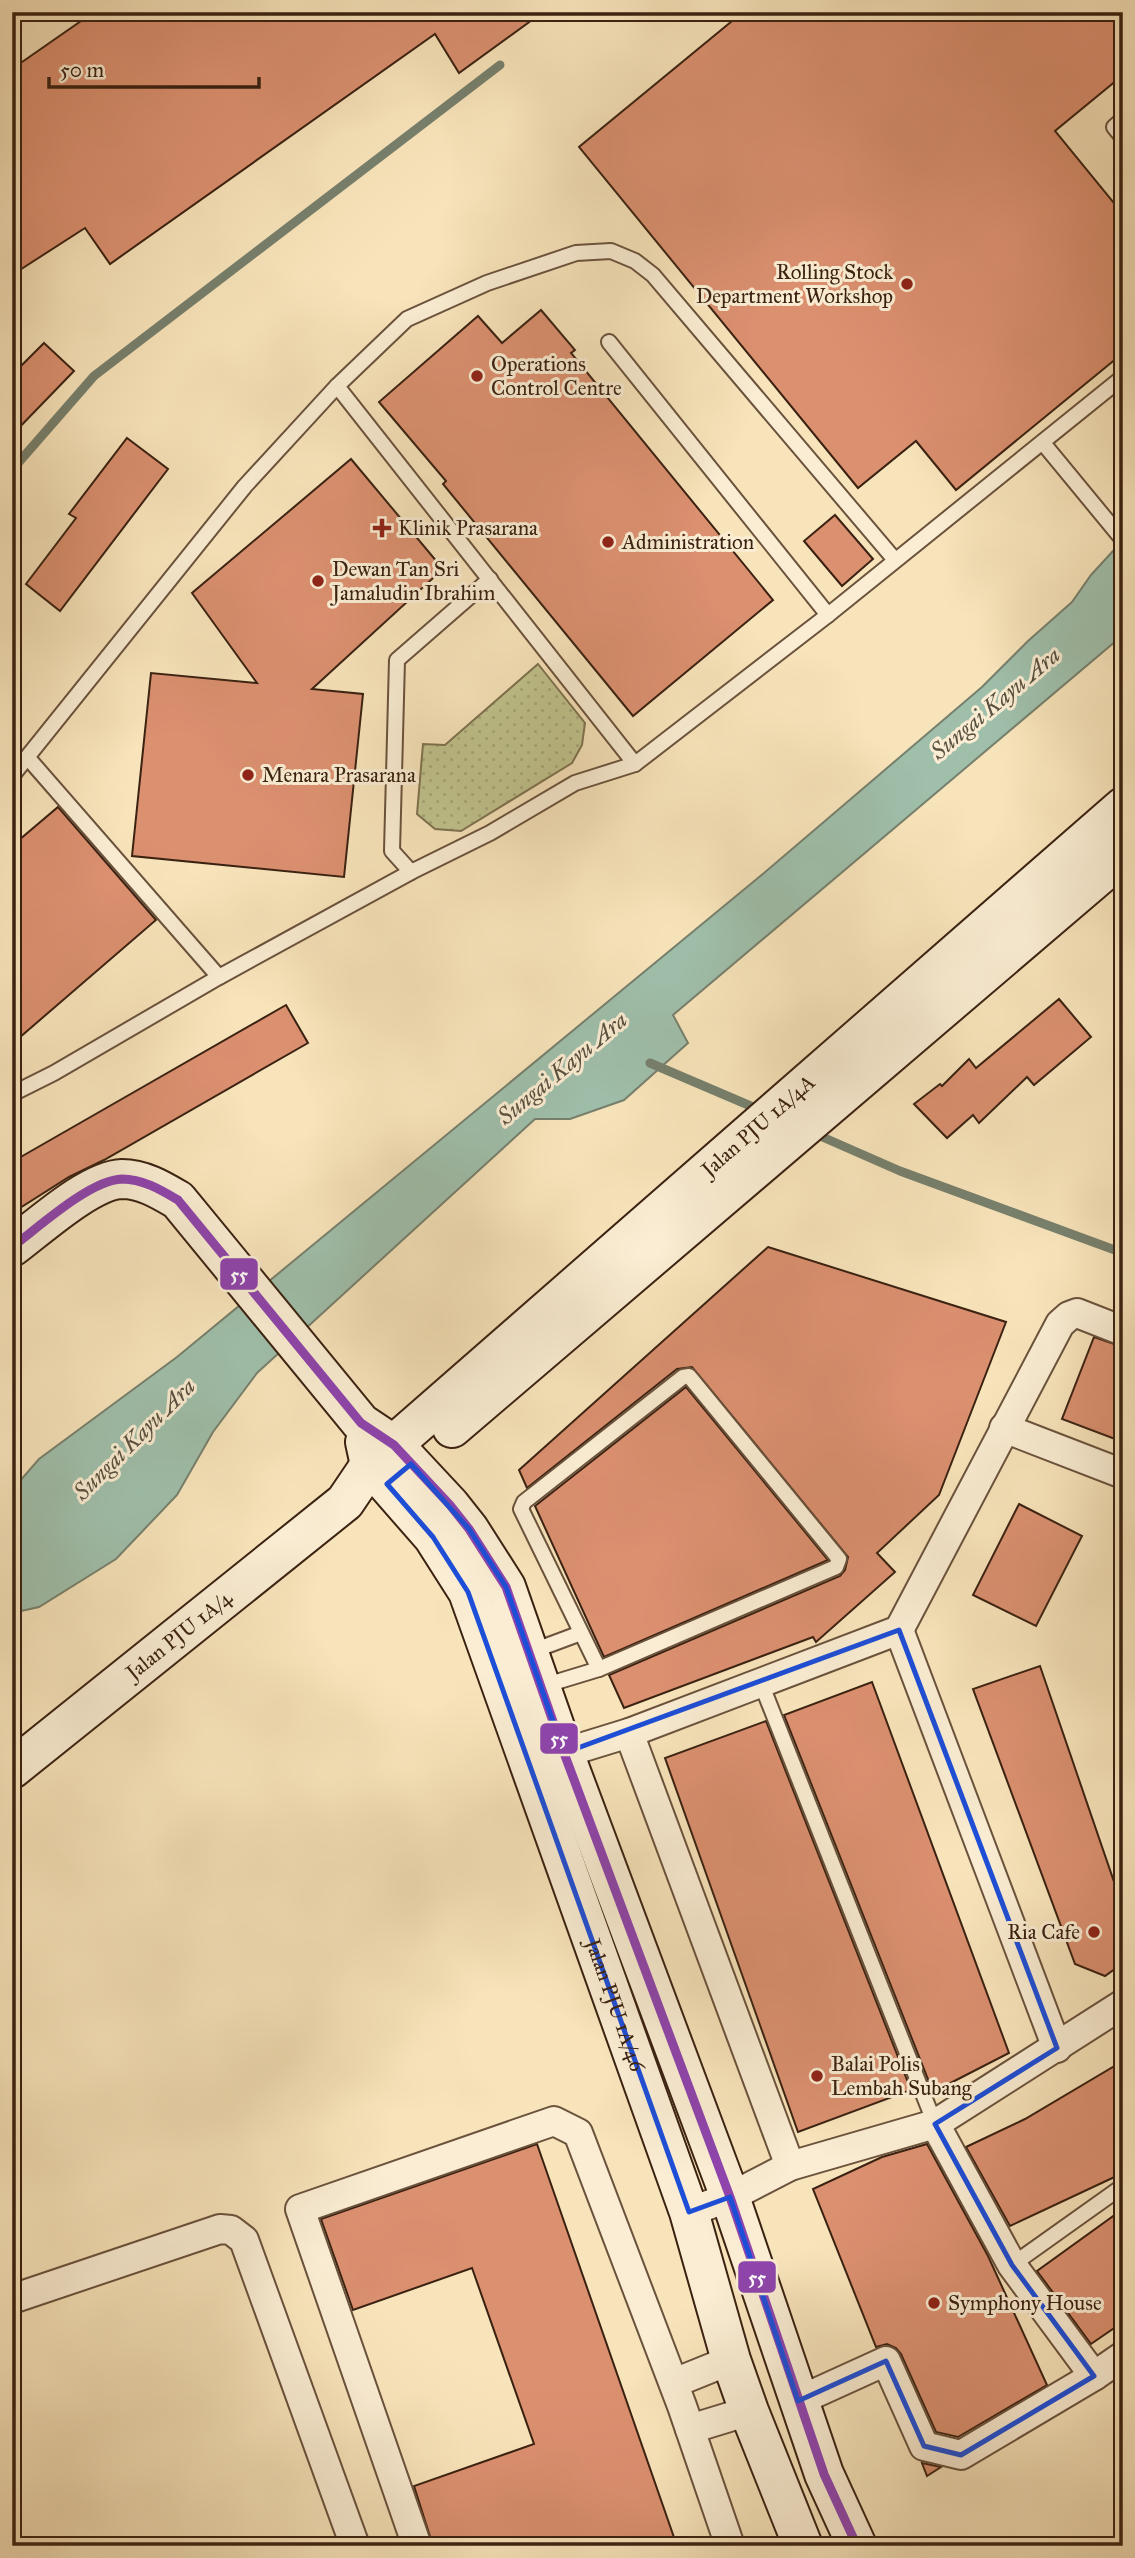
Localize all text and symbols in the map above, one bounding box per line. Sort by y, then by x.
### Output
scale bar [49,46,259,90]
text: 50 m [60,57,105,83]
place label: Rolling Stock Department Workshop [696,259,893,309]
marker: Rolling Stock Department Workshop [899,276,915,292]
place label: Operations Control Centre [491,351,622,401]
marker: Operations Control Centre [469,368,485,384]
place label: Klinik Prasarana [398,515,538,541]
marker: Klinik Prasarana [372,518,392,538]
place label: Administration [621,529,754,555]
marker: Administration [600,534,616,550]
place label: Dewan Tan Sri Jamaludin Ibrahim [330,556,496,606]
marker: Dewan Tan Sri Jamaludin Ibrahim [310,573,326,589]
water label: Sungai Kayu Ara [924,641,1066,766]
place label: Menara Prasarana [262,762,416,788]
marker: Menara Prasarana [240,767,256,783]
water label: Sungai Kayu Ara [491,1006,633,1131]
street label: Jalan PJU 1A/4A [695,1069,820,1184]
line badge: 55 [219,1257,259,1291]
text: 55 [230,1263,248,1286]
water label: Sungai Kayu Ara [67,1372,201,1506]
street label: Jalan PJU 1A/4 [119,1584,238,1687]
line badge: 55 [539,1722,579,1755]
text: 55 [550,1727,568,1750]
place label: Ria Cafe [1007,1919,1080,1945]
marker: Ria Cafe [1086,1924,1102,1940]
street label: Jalan PJU 1A/46 [579,1933,651,2076]
place label: Balai Polis Lembah Subang [831,2051,972,2101]
marker: Balai Polis Lembah Subang [809,2068,825,2084]
line badge: 55 [737,2260,777,2294]
text: 55 [748,2266,766,2289]
place label: Symphony House [948,2290,1102,2316]
marker: Symphony House [926,2295,942,2311]

